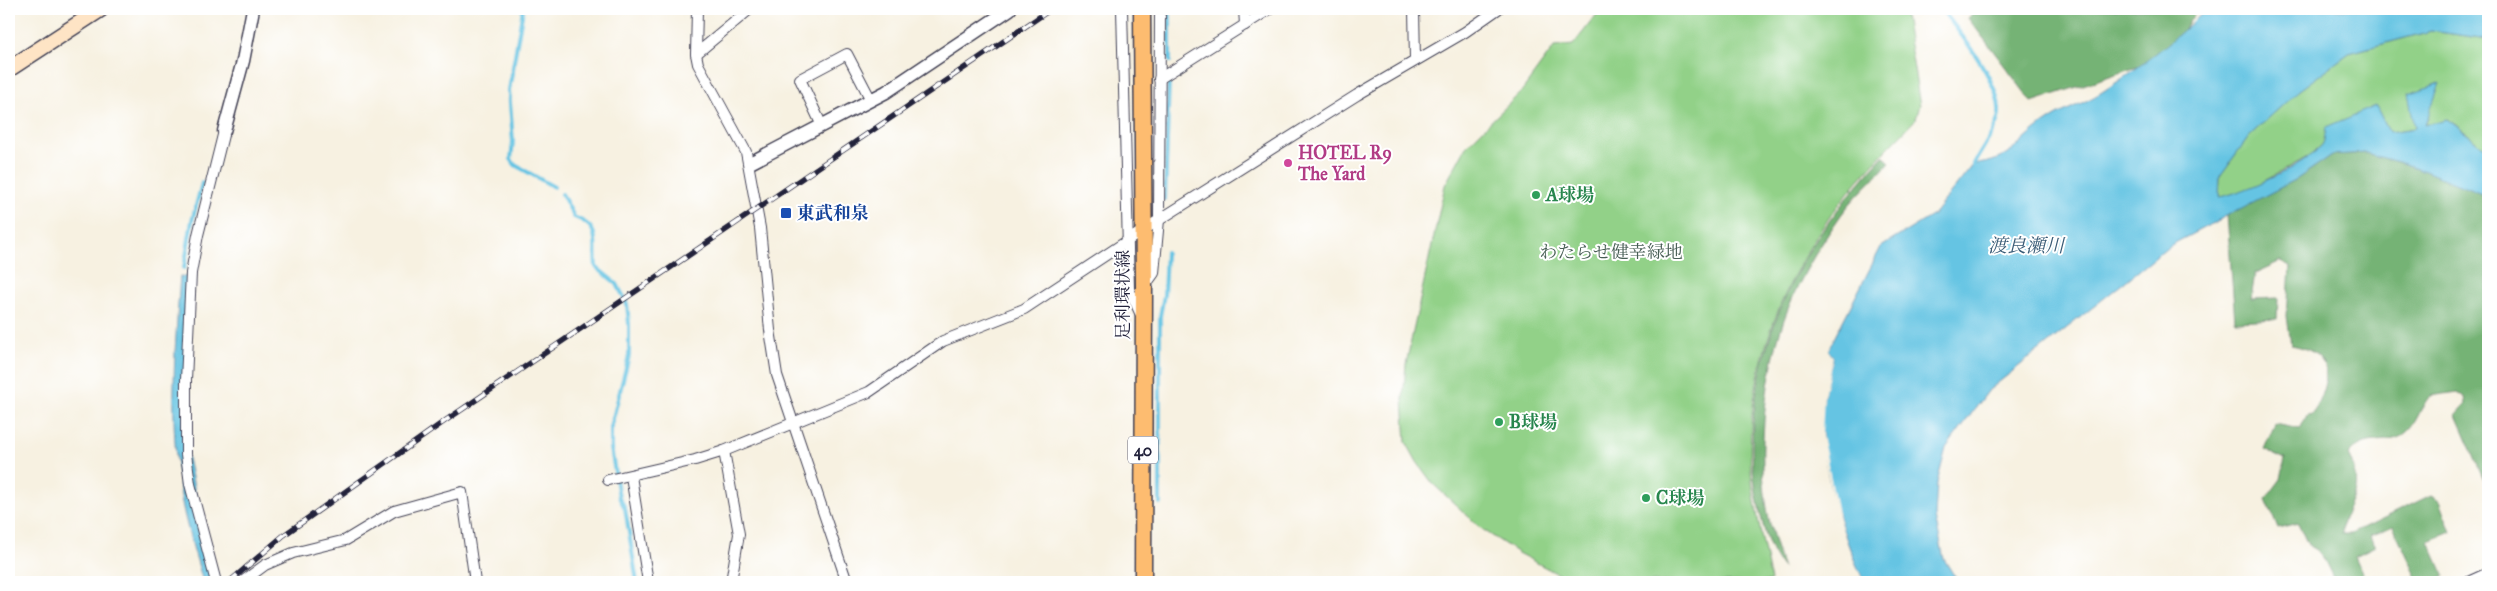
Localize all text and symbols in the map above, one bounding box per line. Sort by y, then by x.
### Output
place label: HOTEL R9 The Yard [1297,142,1392,185]
marker: HOTEL R9 The Yard [1282,157,1294,169]
place label: A球場 [1545,184,1594,206]
marker: A球場 [1530,189,1542,201]
place label: 東武和泉 [797,202,869,224]
marker: 東武和泉 [779,206,793,220]
water label: 渡良瀬川 [1988,234,2066,257]
park label: わたらせ健幸緑地 [1539,241,1683,263]
street label: 足利環状線 [1112,250,1134,340]
place label: B球場 [1509,411,1557,433]
marker: B球場 [1493,416,1505,428]
road number: 40 [1128,436,1158,464]
place label: C球場 [1656,487,1704,509]
marker: C球場 [1640,492,1652,504]

